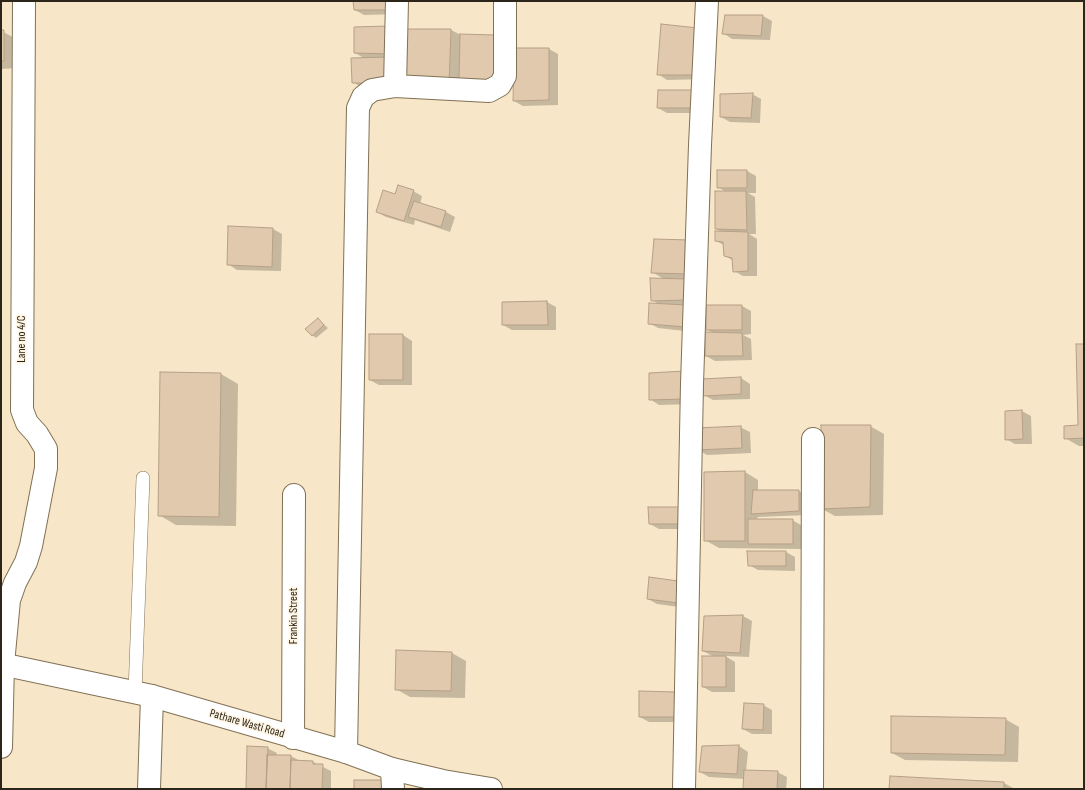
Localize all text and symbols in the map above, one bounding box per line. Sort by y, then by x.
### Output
street label: Lane no 4/C [15,315,29,363]
street label: Frankin Street [287,588,301,644]
street label: Pathare Wasti Road [208,706,286,742]

